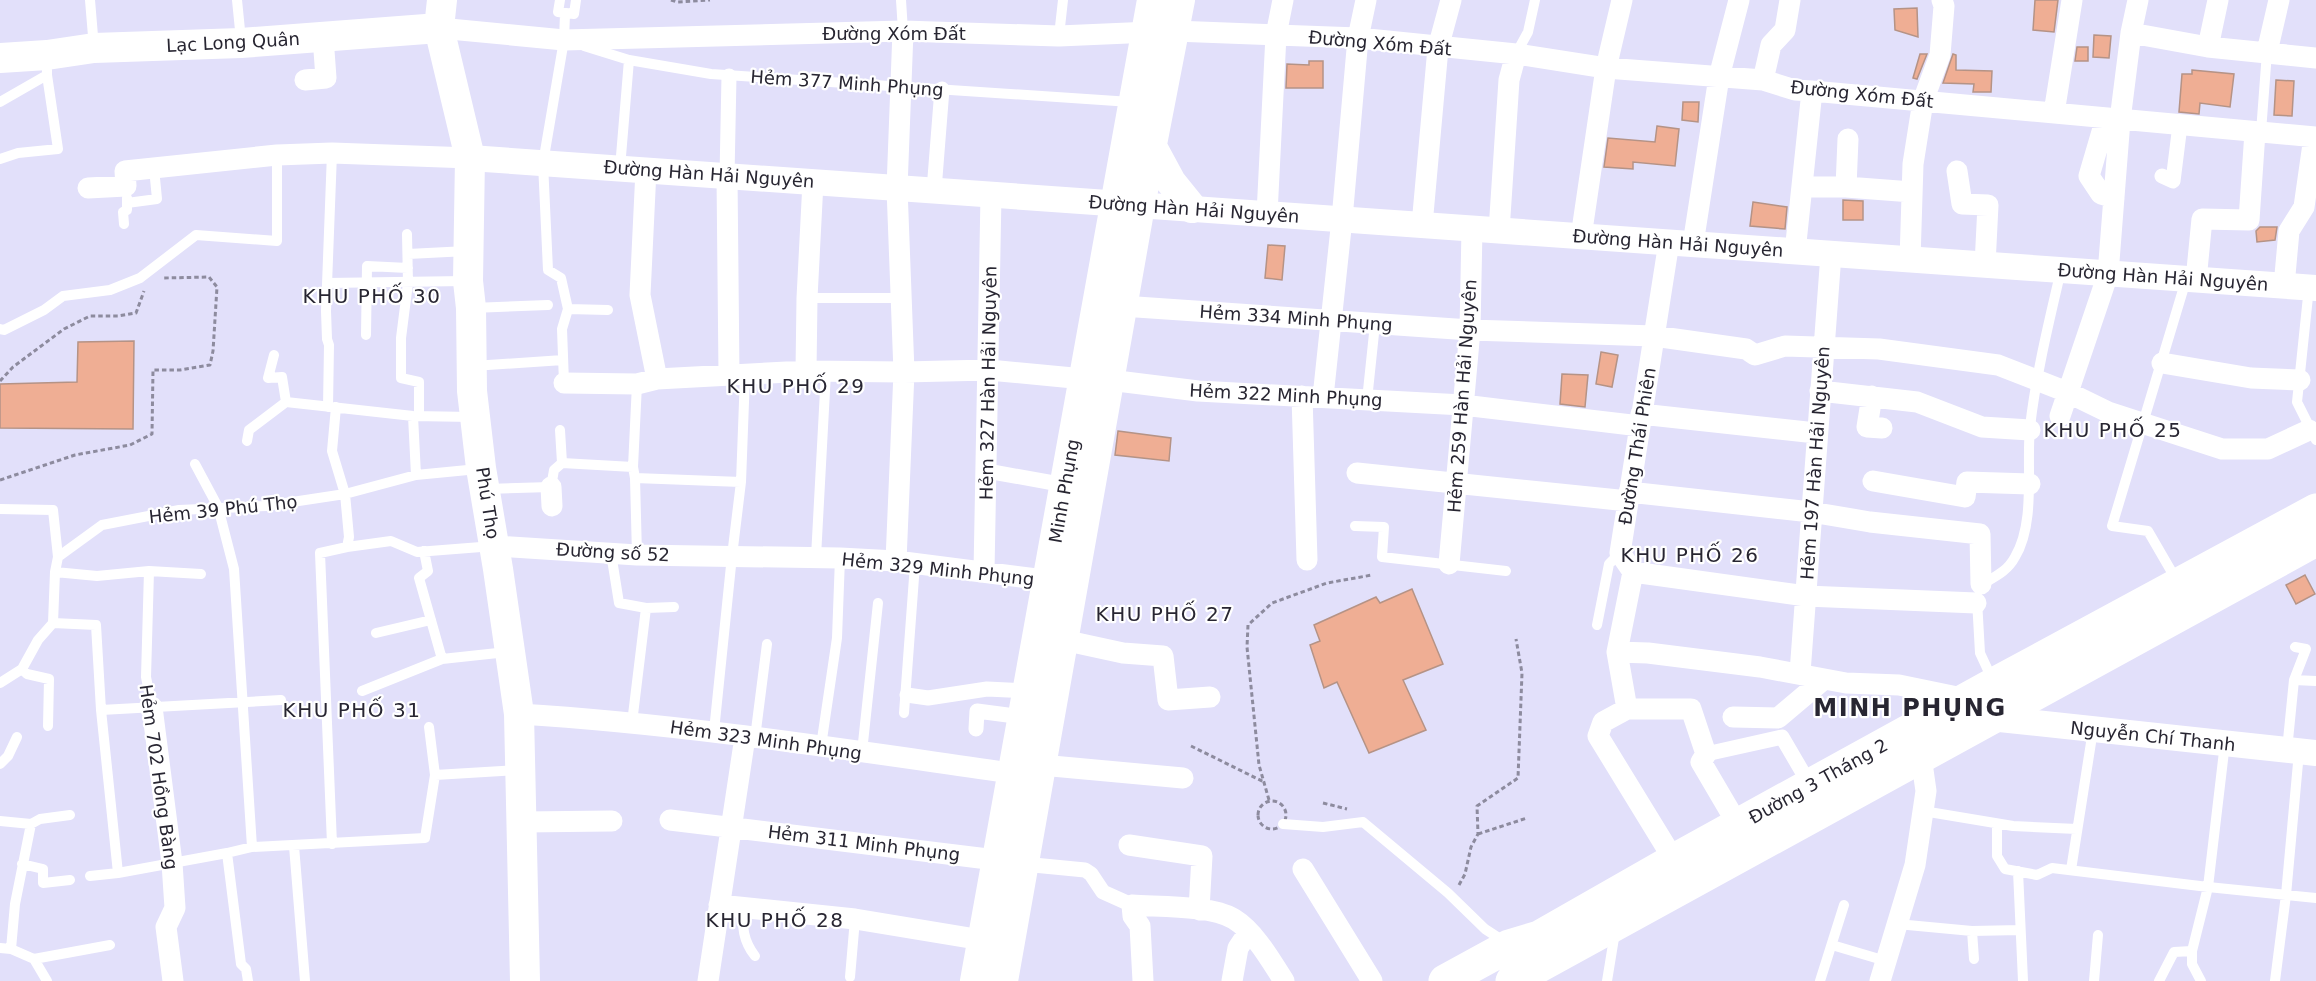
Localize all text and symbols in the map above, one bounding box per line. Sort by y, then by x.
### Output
street label: Đường Xóm Đất [822,23,966,44]
street label: Đường Xóm Đất [1308,26,1452,60]
street label: Lạc Long Quân [166,28,300,56]
street label: Hẻm 377 Minh Phụng [750,66,944,100]
street label: Đường Xóm Đất [1790,76,1934,112]
street label: Đường Hàn Hải Nguyên [603,156,815,192]
street label: Đường Hàn Hải Nguyên [1088,191,1300,227]
street label: Đường Hàn Hải Nguyên [1572,225,1784,261]
street label: Đường Hàn Hải Nguyên [2057,259,2269,295]
street label: Hẻm 327 Hàn Hải Nguyên [975,266,1001,500]
street label: Hẻm 259 Hàn Hải Nguyên [1443,278,1481,514]
district label: KHU PHỐ 30 [303,282,441,308]
street label: Hẻm 334 Minh Phụng [1199,301,1393,335]
street label: Hẻm 197 Hàn Hải Nguyên [1796,345,1834,581]
street label: Đường Thái Phiên [1614,366,1660,526]
district label: KHU PHỐ 29 [727,372,865,398]
street label: Hẻm 322 Minh Phụng [1189,379,1383,411]
district label: KHU PHỐ 25 [2044,416,2182,442]
street label: Minh Phụng [1044,437,1084,545]
street label: Phú Thọ [472,465,504,541]
street label: Hẻm 39 Phú Thọ [148,491,298,527]
street label: Đường số 52 [556,539,670,565]
district label: KHU PHỐ 26 [1621,541,1759,567]
street label: Hẻm 329 Minh Phụng [841,548,1035,590]
district label: KHU PHỐ 27 [1096,600,1234,626]
street label: Hẻm 702 Hồng Bàng [136,683,182,871]
district label: MINH PHỤNG [1813,694,2007,722]
district label: KHU PHỐ 31 [283,696,421,722]
street label: Hẻm 323 Minh Phụng [669,716,863,764]
street label: Nguyễn Chí Thanh [2069,717,2237,755]
street label: Đường 3 Tháng 2 [1745,734,1891,828]
street label: Hẻm 311 Minh Phụng [767,821,961,865]
district label: KHU PHỐ 28 [706,906,844,932]

